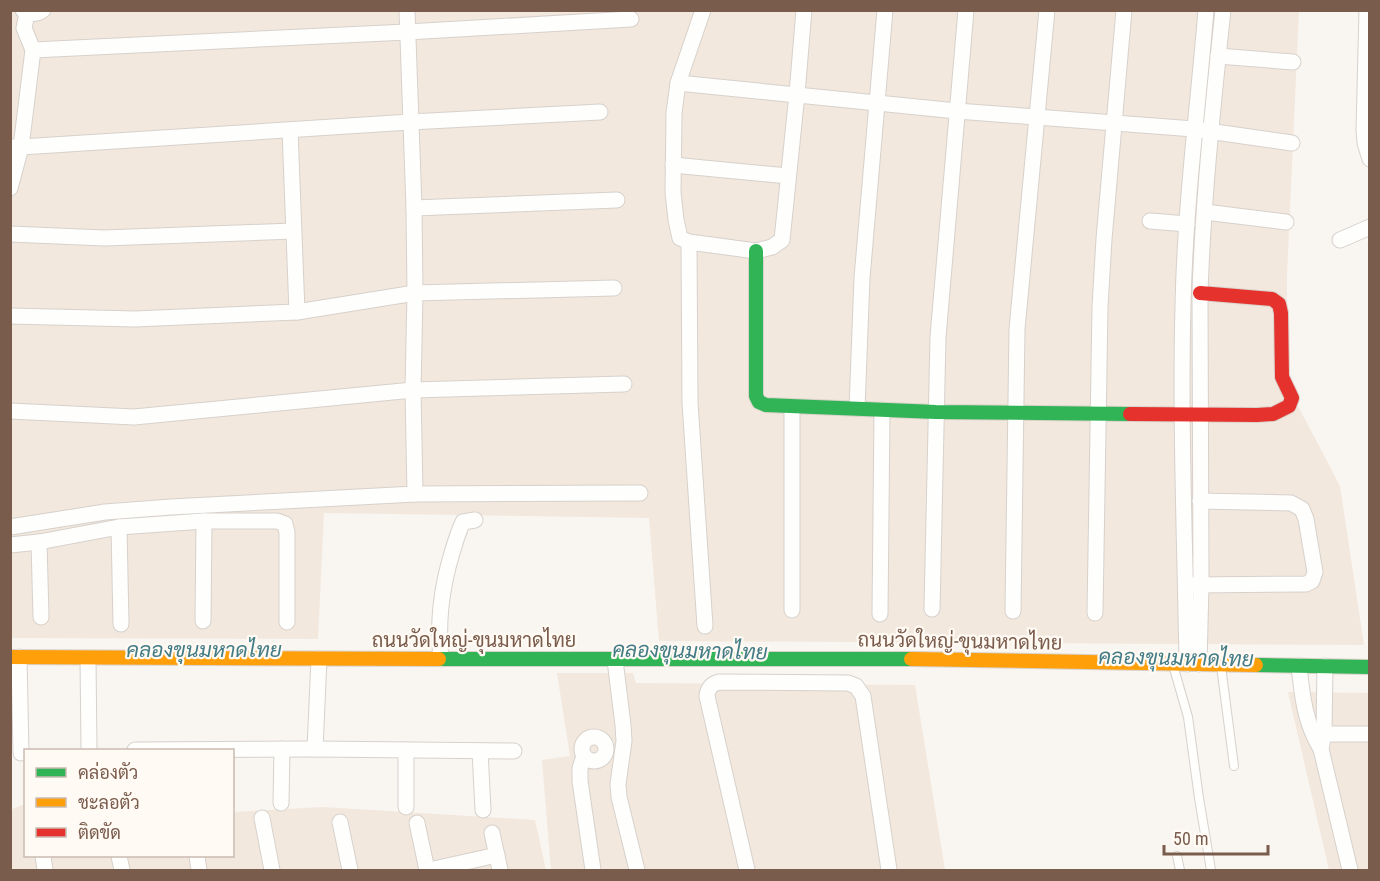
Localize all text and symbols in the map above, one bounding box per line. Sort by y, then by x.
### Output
street label: ถนนวัดใหญ่-ขุนมหาดไทย [857,626,1062,657]
street label: ถนนวัดใหญ่-ขุนมหาดไทย [372,627,576,654]
water label: คลองขุนมหาดไทย [126,637,282,664]
water label: คลองขุนมหาดไทย [612,637,768,666]
water label: คลองขุนมหาดไทย [1098,644,1254,673]
legend [24,749,234,857]
text: คล่องตัว [78,761,138,783]
text: ชะลอตัว [78,792,140,813]
scale bar [1164,818,1268,856]
text: ติดขัด [78,822,121,843]
text: 50 m [1173,828,1208,849]

